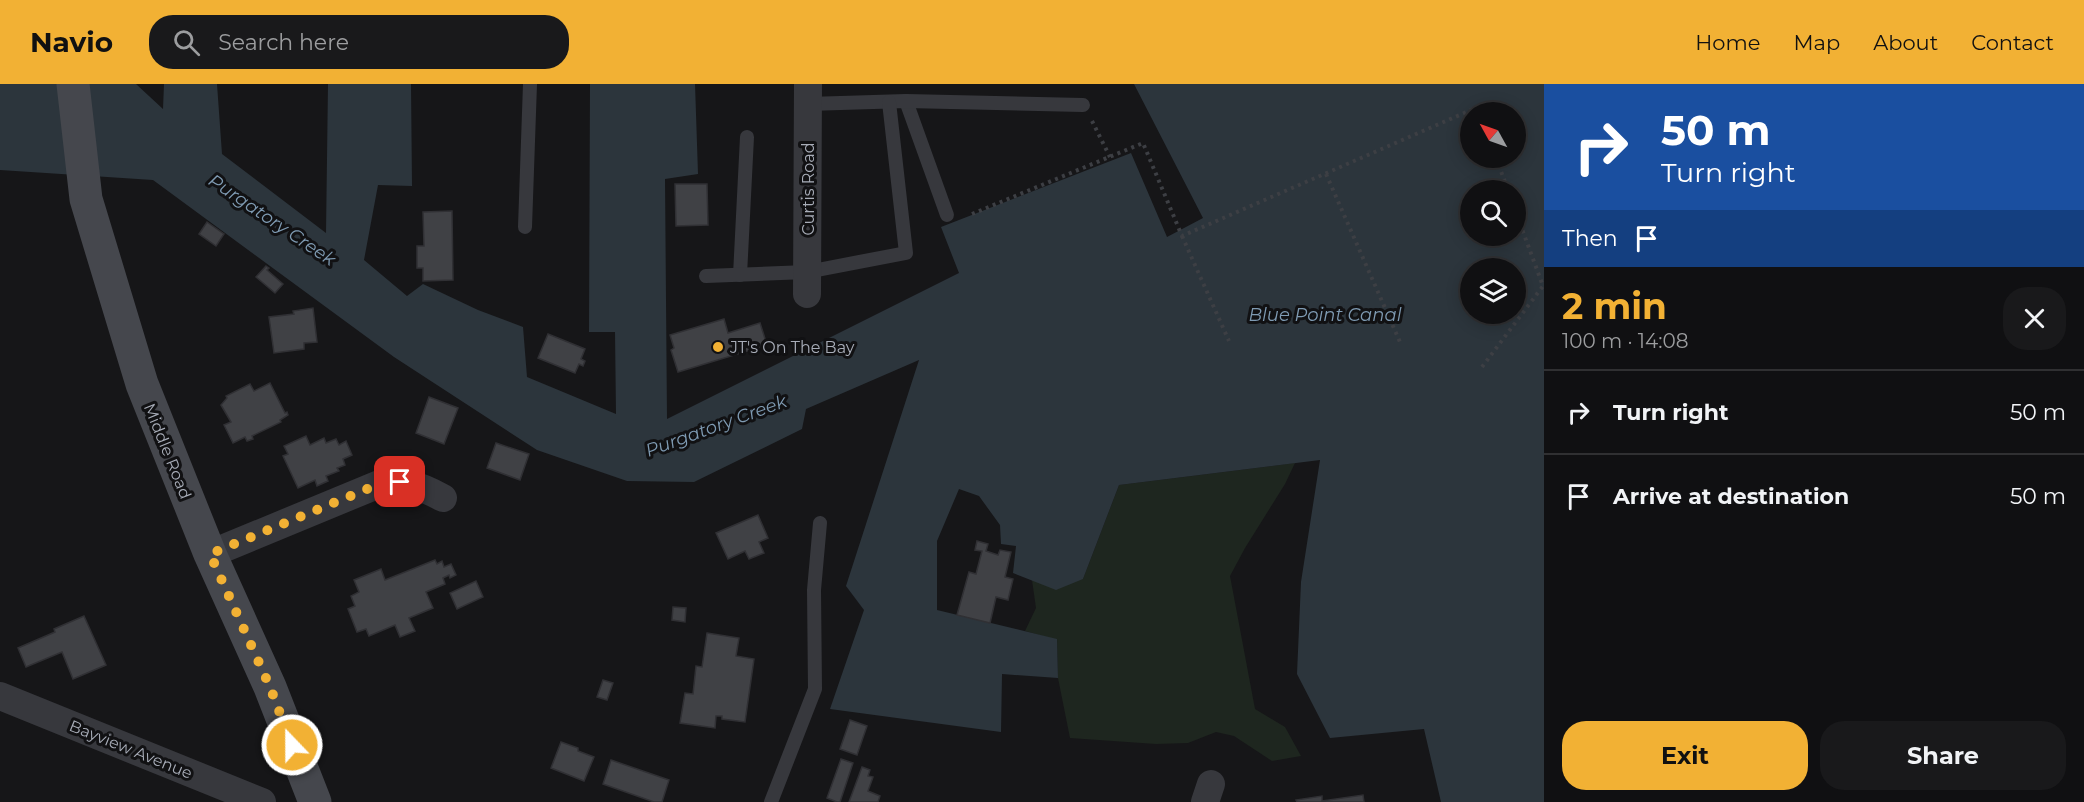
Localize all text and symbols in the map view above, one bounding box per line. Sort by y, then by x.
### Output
search box [149,15,569,69]
text: Navio [30,25,113,59]
icon: search [170,26,203,59]
text: Search here [218,29,349,56]
text: Home [1695,30,1760,55]
text: Map [1793,30,1840,55]
text: About [1873,30,1938,55]
text: Contact [1971,30,2054,55]
north arrow [1460,102,1526,168]
map controls [1460,102,1526,324]
text: 50 m [1661,104,1770,156]
icon: right [1562,108,1640,186]
street label: Curtis Road [799,142,818,236]
text: Turn right [1661,156,1796,189]
water label: Purgatory Creek [204,169,341,271]
button: search [1460,180,1526,246]
icon: arrive [1630,222,1663,255]
text: Then [1562,225,1618,252]
button: layers [1460,258,1526,324]
text: 2 min [1562,284,1667,328]
button: close [2003,287,2066,350]
water label: Blue Point Canal [1248,304,1402,326]
text: 100 m · 14:08 [1562,329,1688,353]
place label: JT's On The Bay [729,338,855,357]
marker: JT's On The Bay [711,340,725,354]
water label: Purgatory Creek [642,390,791,462]
icon: right [1562,396,1595,429]
text: Turn right [1613,399,1728,426]
text: 50 m [2010,399,2066,426]
street label: Middle Road [140,401,195,502]
pin [374,456,425,507]
icon: arrive [383,465,416,498]
icon: arrive [1562,480,1595,513]
text: Arrive at destination [1613,483,1849,510]
text: 50 m [2010,483,2066,510]
position arrow [260,713,324,777]
street label: Bayview Avenue [67,716,195,783]
button: Exit [1562,721,1808,790]
button: Share [1820,721,2066,790]

